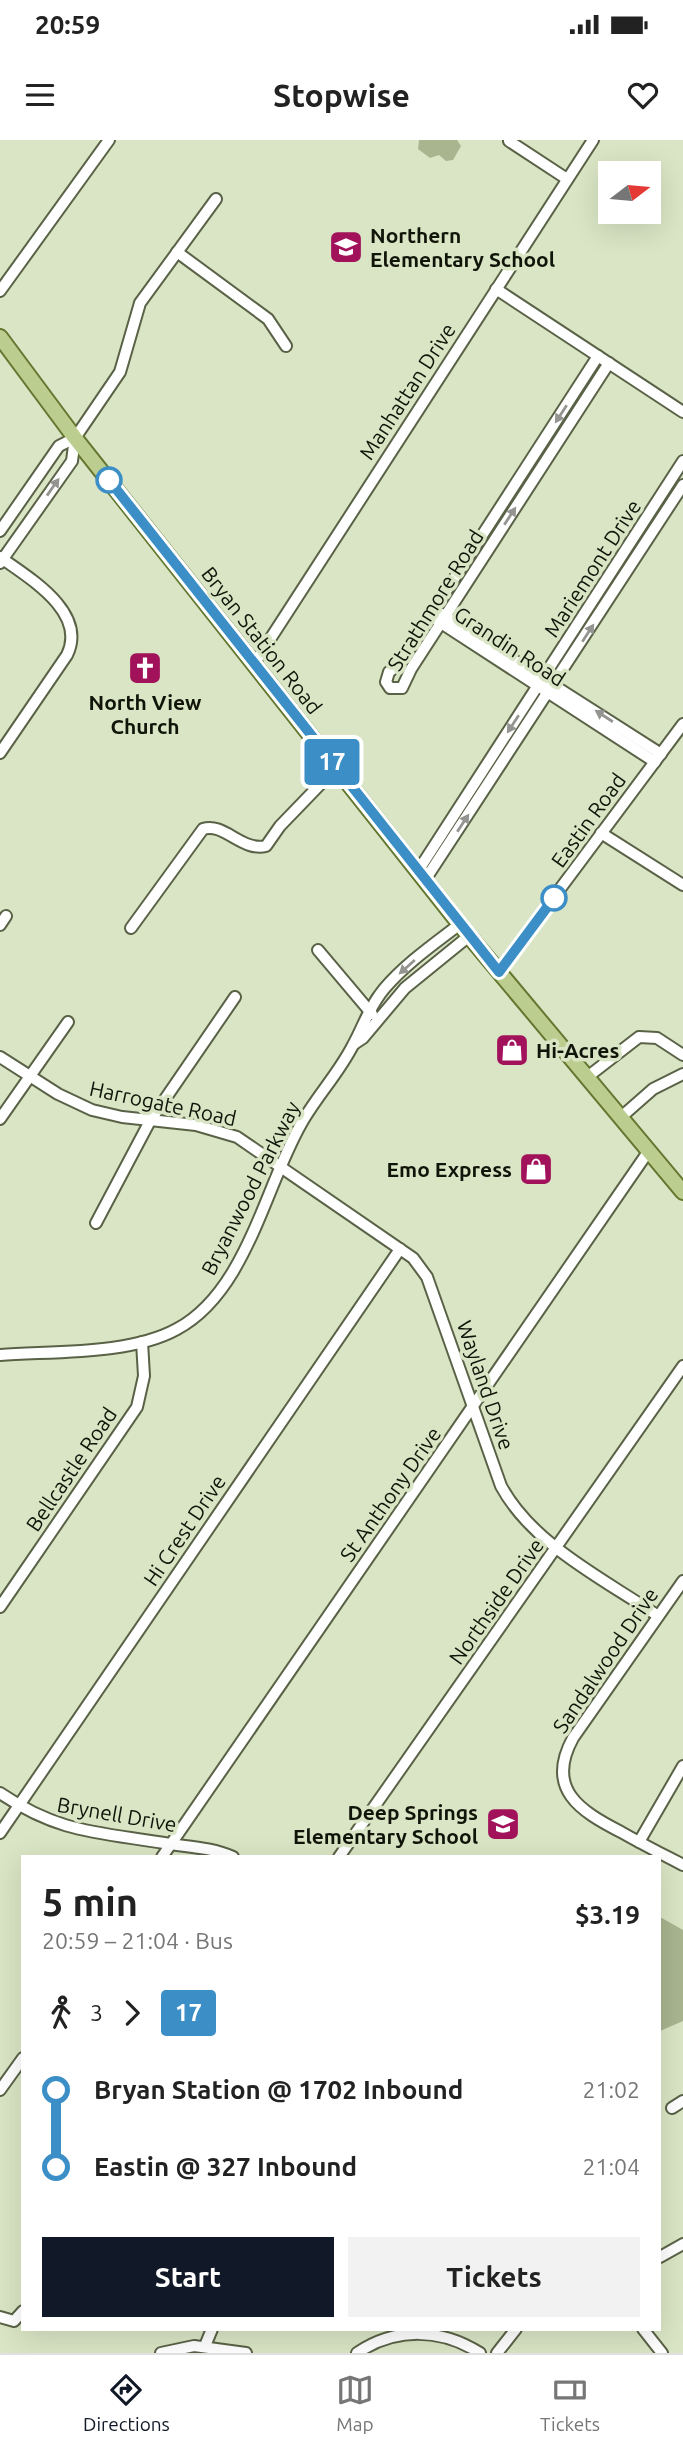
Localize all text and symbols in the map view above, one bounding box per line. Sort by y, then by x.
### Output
text: 20:59 [35,10,100,39]
icon: menu [21,76,59,114]
icon: heart [624,76,662,114]
text: Stopwise [273,77,410,113]
north arrow [598,161,662,224]
map controls [598,161,661,224]
place label: Northern Elementary School [370,223,555,271]
school or university icon: Northern Elementary School [327,228,365,266]
street label: Manhattan Drive [354,318,460,464]
one-way arrow [555,404,568,423]
unlabelled marker [96,467,122,493]
one-way arrow [46,478,60,496]
street label: Mariemont Drive [539,495,645,641]
one-way arrow [503,506,516,525]
street label: Strathmore Road [382,525,488,675]
street label: Bryan Station Road [197,562,327,718]
street label: Grandin Road [450,601,570,691]
one-way arrow [581,623,594,643]
church icon: North View Church [126,649,164,687]
place label: North View Church [89,690,202,738]
one-way arrow [594,710,614,723]
one-way arrow [507,715,520,734]
line badge: 17 [300,739,364,785]
text: 17 [318,748,346,775]
street label: Eastin Road [546,768,630,872]
one-way arrow [456,814,469,833]
unlabelled marker [541,885,567,911]
one-way arrow [399,958,416,974]
shop icon: Hi-Acres [493,1031,531,1069]
place label: Hi-Acres [536,1038,619,1062]
street label: Harrogate Road [87,1076,239,1130]
street label: Bryanwood Parkway [196,1097,304,1279]
shop icon: Emo Express [517,1150,555,1188]
place label: Emo Express [387,1157,512,1181]
street label: Wayland Drive [453,1317,519,1453]
street label: Bellcastle Road [21,1403,121,1535]
street label: St Anthony Drive [335,1422,445,1566]
street label: Hi Crest Drive [138,1470,230,1590]
street label: Northside Drive [444,1533,548,1669]
street label: Sandalwood Drive [548,1583,662,1737]
street label: Brynell Drive [55,1792,179,1836]
place label: Deep Springs Elementary School [293,1800,478,1848]
school or university icon: Deep Springs Elementary School [484,1805,522,1843]
text: 5 min [42,1881,138,1923]
text: $3.19 [575,1900,640,1929]
text: 20:59 – 21:04 · Bus [42,1928,233,1953]
icon: walk [42,1994,80,2032]
icon: forward [113,1994,151,2032]
text: 17 [175,1999,202,2026]
text: 3 [90,2000,103,2025]
text: Bryan Station @ 1702 Inbound [94,2075,463,2104]
text: 21:02 [582,2077,640,2102]
text: Eastin @ 327 Inbound [94,2152,357,2181]
text: 21:04 [582,2154,640,2179]
button: Start [42,2237,334,2317]
button: Tickets [348,2237,640,2317]
tab: Directions [83,2371,170,2435]
tab: Map [336,2371,374,2435]
tab: Tickets [540,2371,600,2435]

